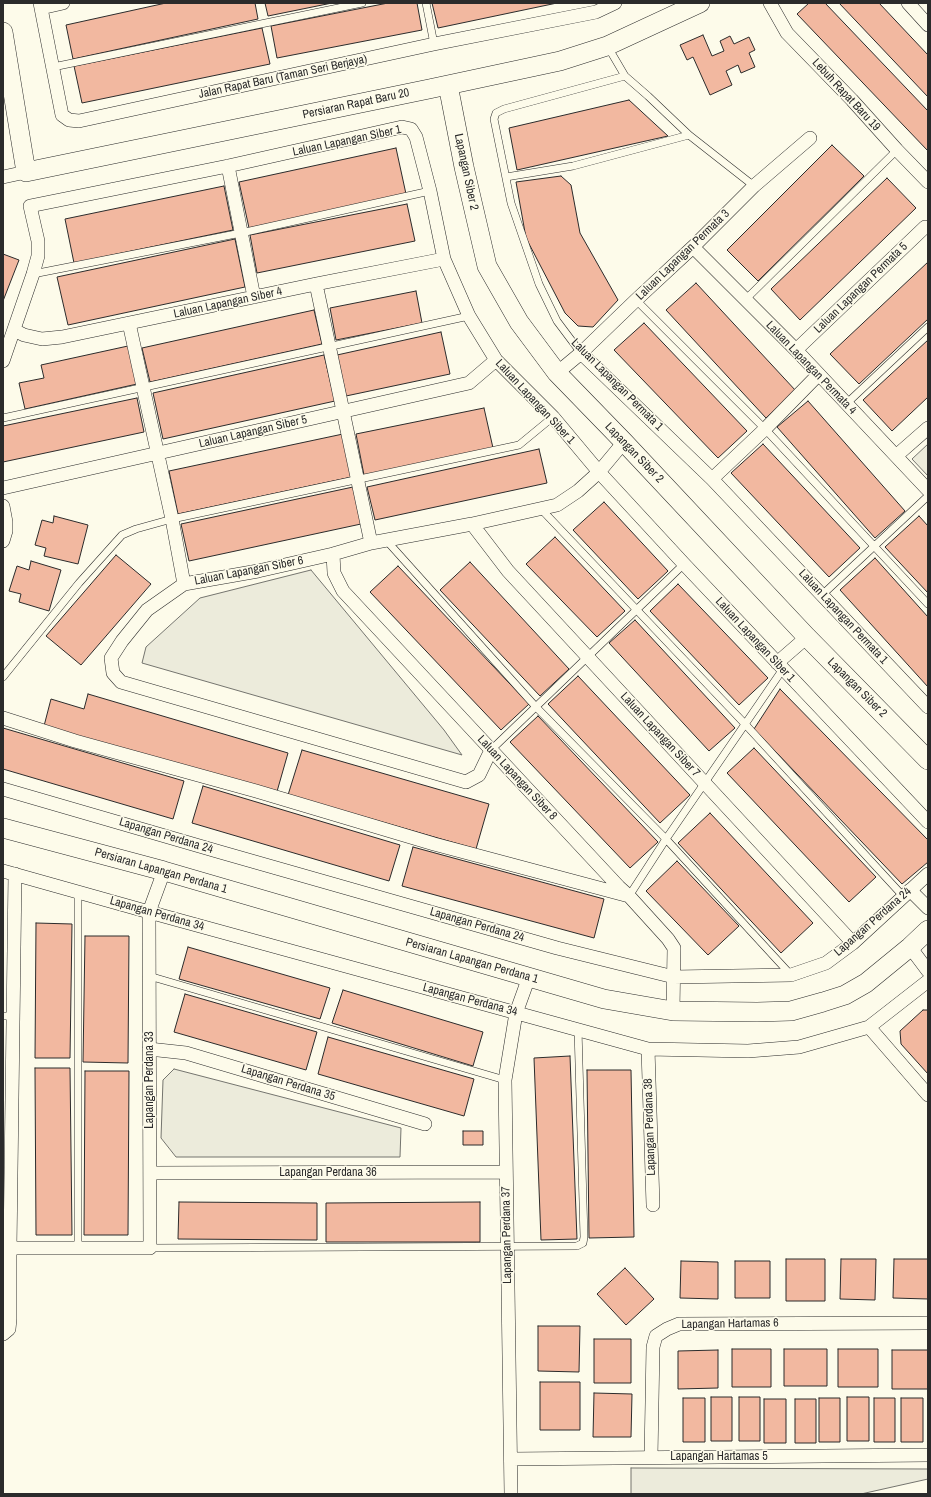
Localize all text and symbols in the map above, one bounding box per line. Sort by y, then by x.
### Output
street label: Jalan Rapat Baru (Taman Seri Berjaya) [197,52,369,102]
street label: Lebuh Rapat Baru 19 [809,56,883,134]
street label: Persiaran Rapat Baru 20 [301,86,411,122]
street label: Laluan Lapangan Siber 1 [291,122,403,160]
street label: Lapangan Siber 2 [451,132,481,212]
street label: Laluan Lapangan Permata 3 [633,207,733,303]
street label: Laluan Lapangan Permata 5 [811,240,911,336]
street label: Laluan Lapangan Siber 4 [172,284,284,322]
street label: Laluan Lapangan Permata 4 [763,318,859,418]
street label: Laluan Lapangan Permata 1 [568,336,666,434]
street label: Laluan Lapangan Siber 1 [492,357,578,447]
street label: Laluan Lapangan Siber 5 [198,413,308,451]
street label: Lapangan Siber 2 [602,420,666,486]
street label: Laluan Lapangan Siber 6 [193,553,305,589]
street label: Laluan Lapangan Permata 1 [795,567,891,667]
street label: Laluan Lapangan Siber 1 [712,595,798,685]
street label: Lapangan Siber 2 [824,655,890,721]
street label: Laluan Lapangan Siber 7 [617,690,703,780]
street label: Laluan Lapangan Siber 8 [474,733,560,823]
street label: Lapangan Perdana 24 [117,815,215,857]
street label: Persiaran Lapangan Perdana 1 [93,845,229,897]
street label: Lapangan Perdana 24 [832,885,914,959]
street label: Lapangan Perdana 34 [108,894,206,934]
street label: Lapangan Perdana 24 [428,905,526,945]
street label: Persiaran Lapangan Perdana 1 [404,935,540,987]
street label: Lapangan Perdana 34 [421,980,519,1020]
street label: Lapangan Perdana 33 [143,1031,157,1129]
street label: Lapangan Perdana 35 [239,1062,337,1104]
street label: Lapangan Perdana 38 [641,1078,659,1176]
street label: Lapangan Perdana 36 [279,1166,377,1180]
street label: Lapangan Perdana 37 [499,1186,515,1284]
street label: Lapangan Hartamas 6 [681,1316,779,1332]
street label: Lapangan Hartamas 5 [670,1450,768,1464]

